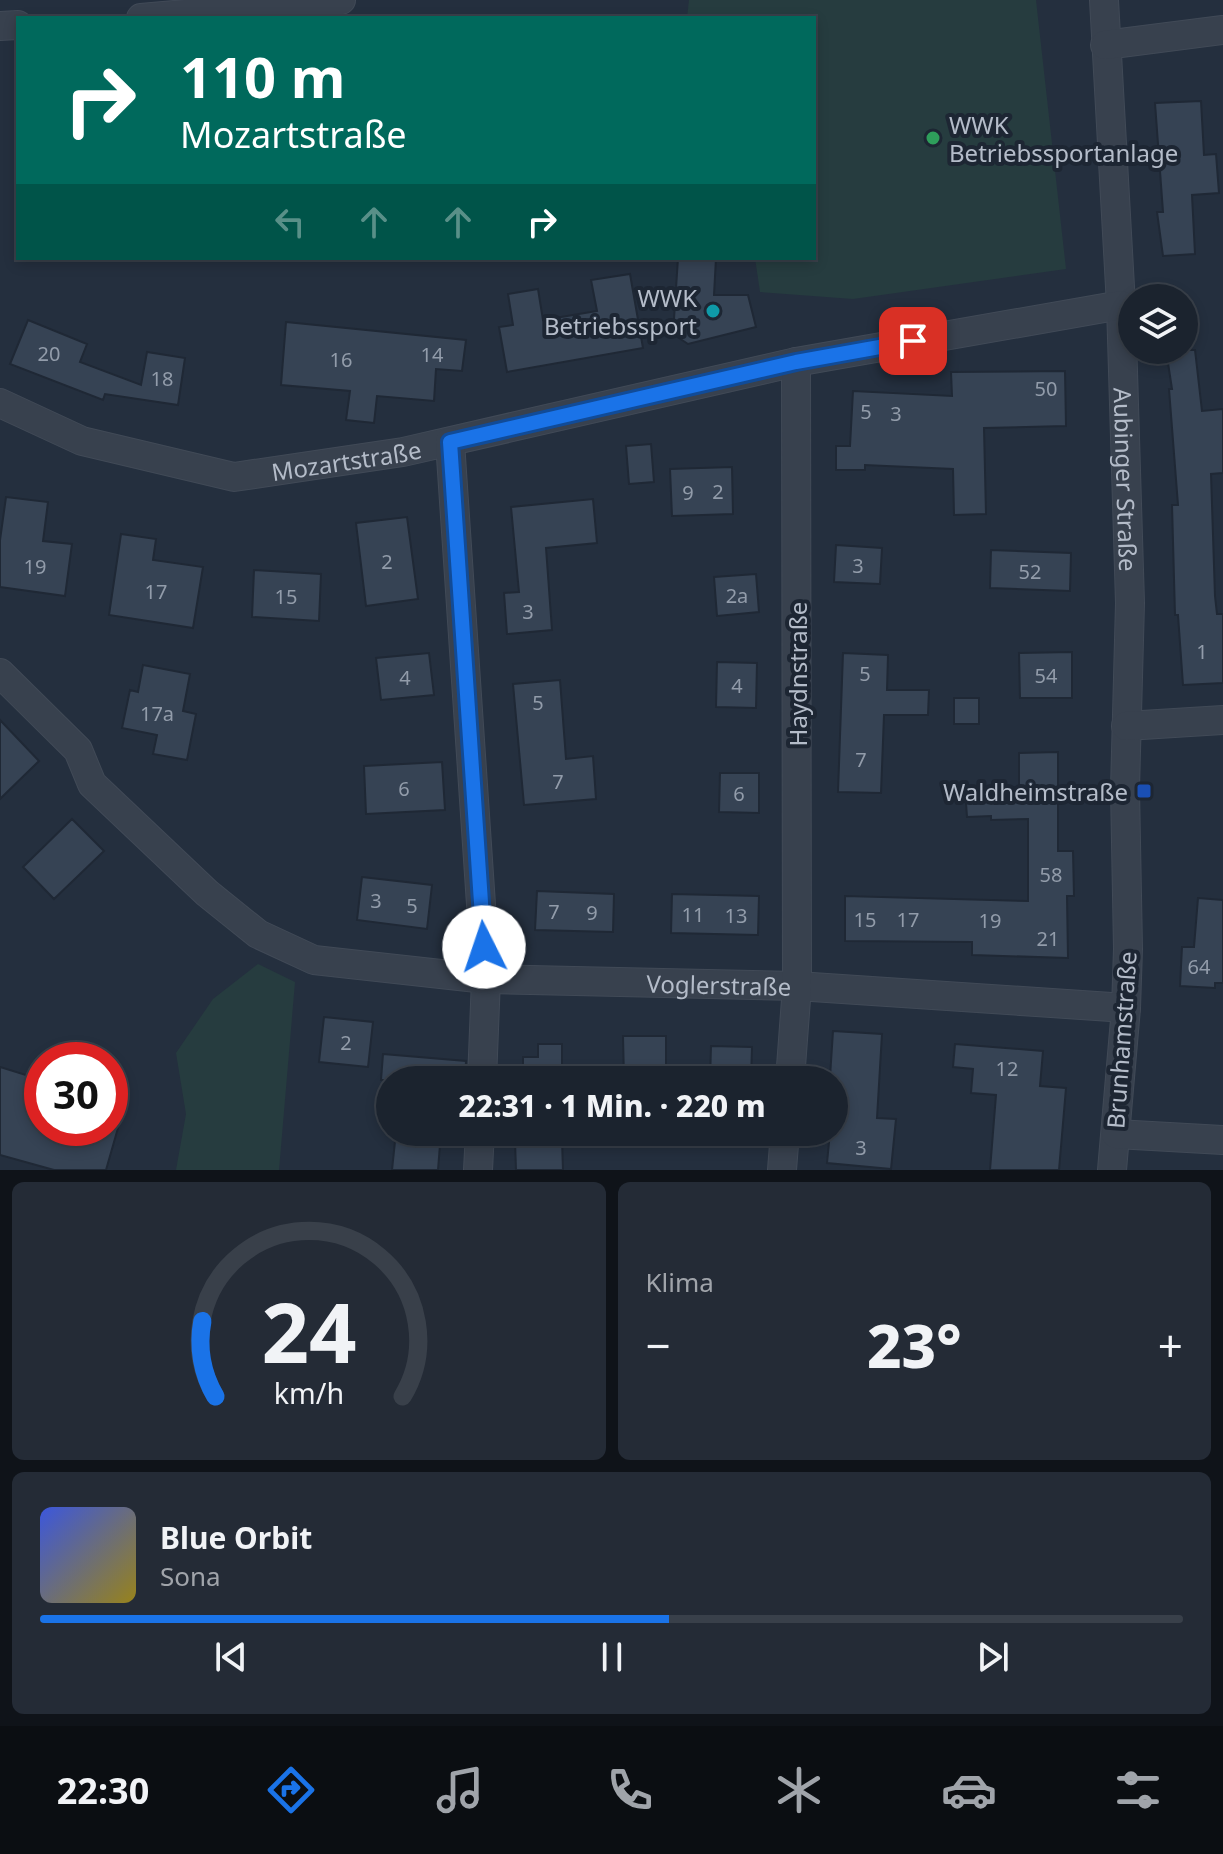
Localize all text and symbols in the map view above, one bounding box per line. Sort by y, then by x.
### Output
text: 110 m [180,38,345,114]
icon: right [48,48,152,152]
place label: WWK Betriebssportanlage [949,108,1178,169]
text: Mozartstraße [180,110,407,159]
marker: WWK Betriebssportanlage [924,129,942,147]
icon: left [268,200,312,244]
icon: ahead [352,200,396,244]
icon: ahead [436,200,480,244]
icon: right [520,200,564,244]
place label: WWK Betriebssport [544,281,697,342]
map controls [1118,284,1198,364]
button: layers [1118,284,1198,364]
marker: WWK Betriebssport [704,302,722,320]
pin [879,307,947,375]
icon: arrive [891,319,935,363]
house number: 20 [38,340,60,367]
house number: 14 [421,341,444,368]
house number: 16 [330,346,352,373]
house number: 18 [151,365,173,392]
house number: 50 [1035,375,1057,402]
street label: Aubinger Straße [1107,387,1146,572]
house number: 5 [860,398,872,425]
house number: 3 [890,400,902,427]
street label: Mozartstraße [269,432,424,488]
house number: 2 [712,478,724,505]
house number: 9 [682,479,694,506]
house number: 2 [381,548,393,575]
house number: 3 [852,552,864,579]
house number: 19 [24,553,46,580]
house number: 52 [1019,558,1041,585]
house number: 17 [145,578,167,605]
house number: 2a [726,582,748,609]
house number: 15 [275,583,297,610]
house number: 3 [522,598,534,625]
street label: Haydnstraße [781,602,814,746]
house number: 1 [1196,638,1208,665]
house number: 5 [859,660,871,687]
house number: 54 [1035,662,1058,689]
house number: 4 [399,664,411,691]
house number: 4 [731,672,743,699]
house number: 5 [532,689,544,716]
house number: 17a [140,700,174,727]
house number: 7 [855,746,867,773]
house number: 7 [552,768,564,795]
house number: 6 [398,775,410,802]
place label: Waldheimstraße [943,775,1128,808]
house number: 6 [733,780,745,807]
marker: Waldheimstraße [1135,782,1153,800]
house number: 58 [1040,861,1062,888]
house number: 3 [370,887,382,914]
house number: 5 [406,892,418,919]
house number: 7 [548,898,560,925]
house number: 9 [586,899,598,926]
house number: 11 [682,901,704,928]
house number: 13 [725,902,747,929]
position arrow [442,905,526,989]
house number: 15 [854,906,876,933]
house number: 17 [897,906,919,933]
house number: 19 [979,907,1001,934]
house number: 21 [1037,925,1059,952]
street label: Brunhamstraße [1098,950,1144,1130]
house number: 64 [1188,953,1211,980]
street label: Voglerstraße [646,966,792,1002]
house number: 2 [340,1029,352,1056]
speed limit sign: 30 [24,1042,128,1146]
house number: 12 [996,1055,1018,1082]
text: 22:31 · 1 Min. · 220 m [458,1085,766,1126]
house number: 3 [855,1134,867,1161]
text: Klima [646,1264,714,1300]
text: 24 [261,1274,356,1387]
text: 23° [867,1304,962,1386]
text: − [646,1315,671,1375]
text: + [1158,1315,1183,1375]
text: km/h [274,1373,344,1412]
text: Blue Orbit [160,1517,312,1558]
text: Sona [160,1558,221,1594]
icon: previous [209,1635,253,1679]
icon: pause [590,1635,634,1679]
icon: next [971,1635,1015,1679]
icon: directions [263,1762,319,1818]
icon: music [432,1762,488,1818]
icon: phone [602,1762,658,1818]
icon: climate [771,1762,827,1818]
icon: car [941,1762,997,1818]
icon: filters [1110,1762,1166,1818]
text: 22:30 [57,1766,149,1815]

